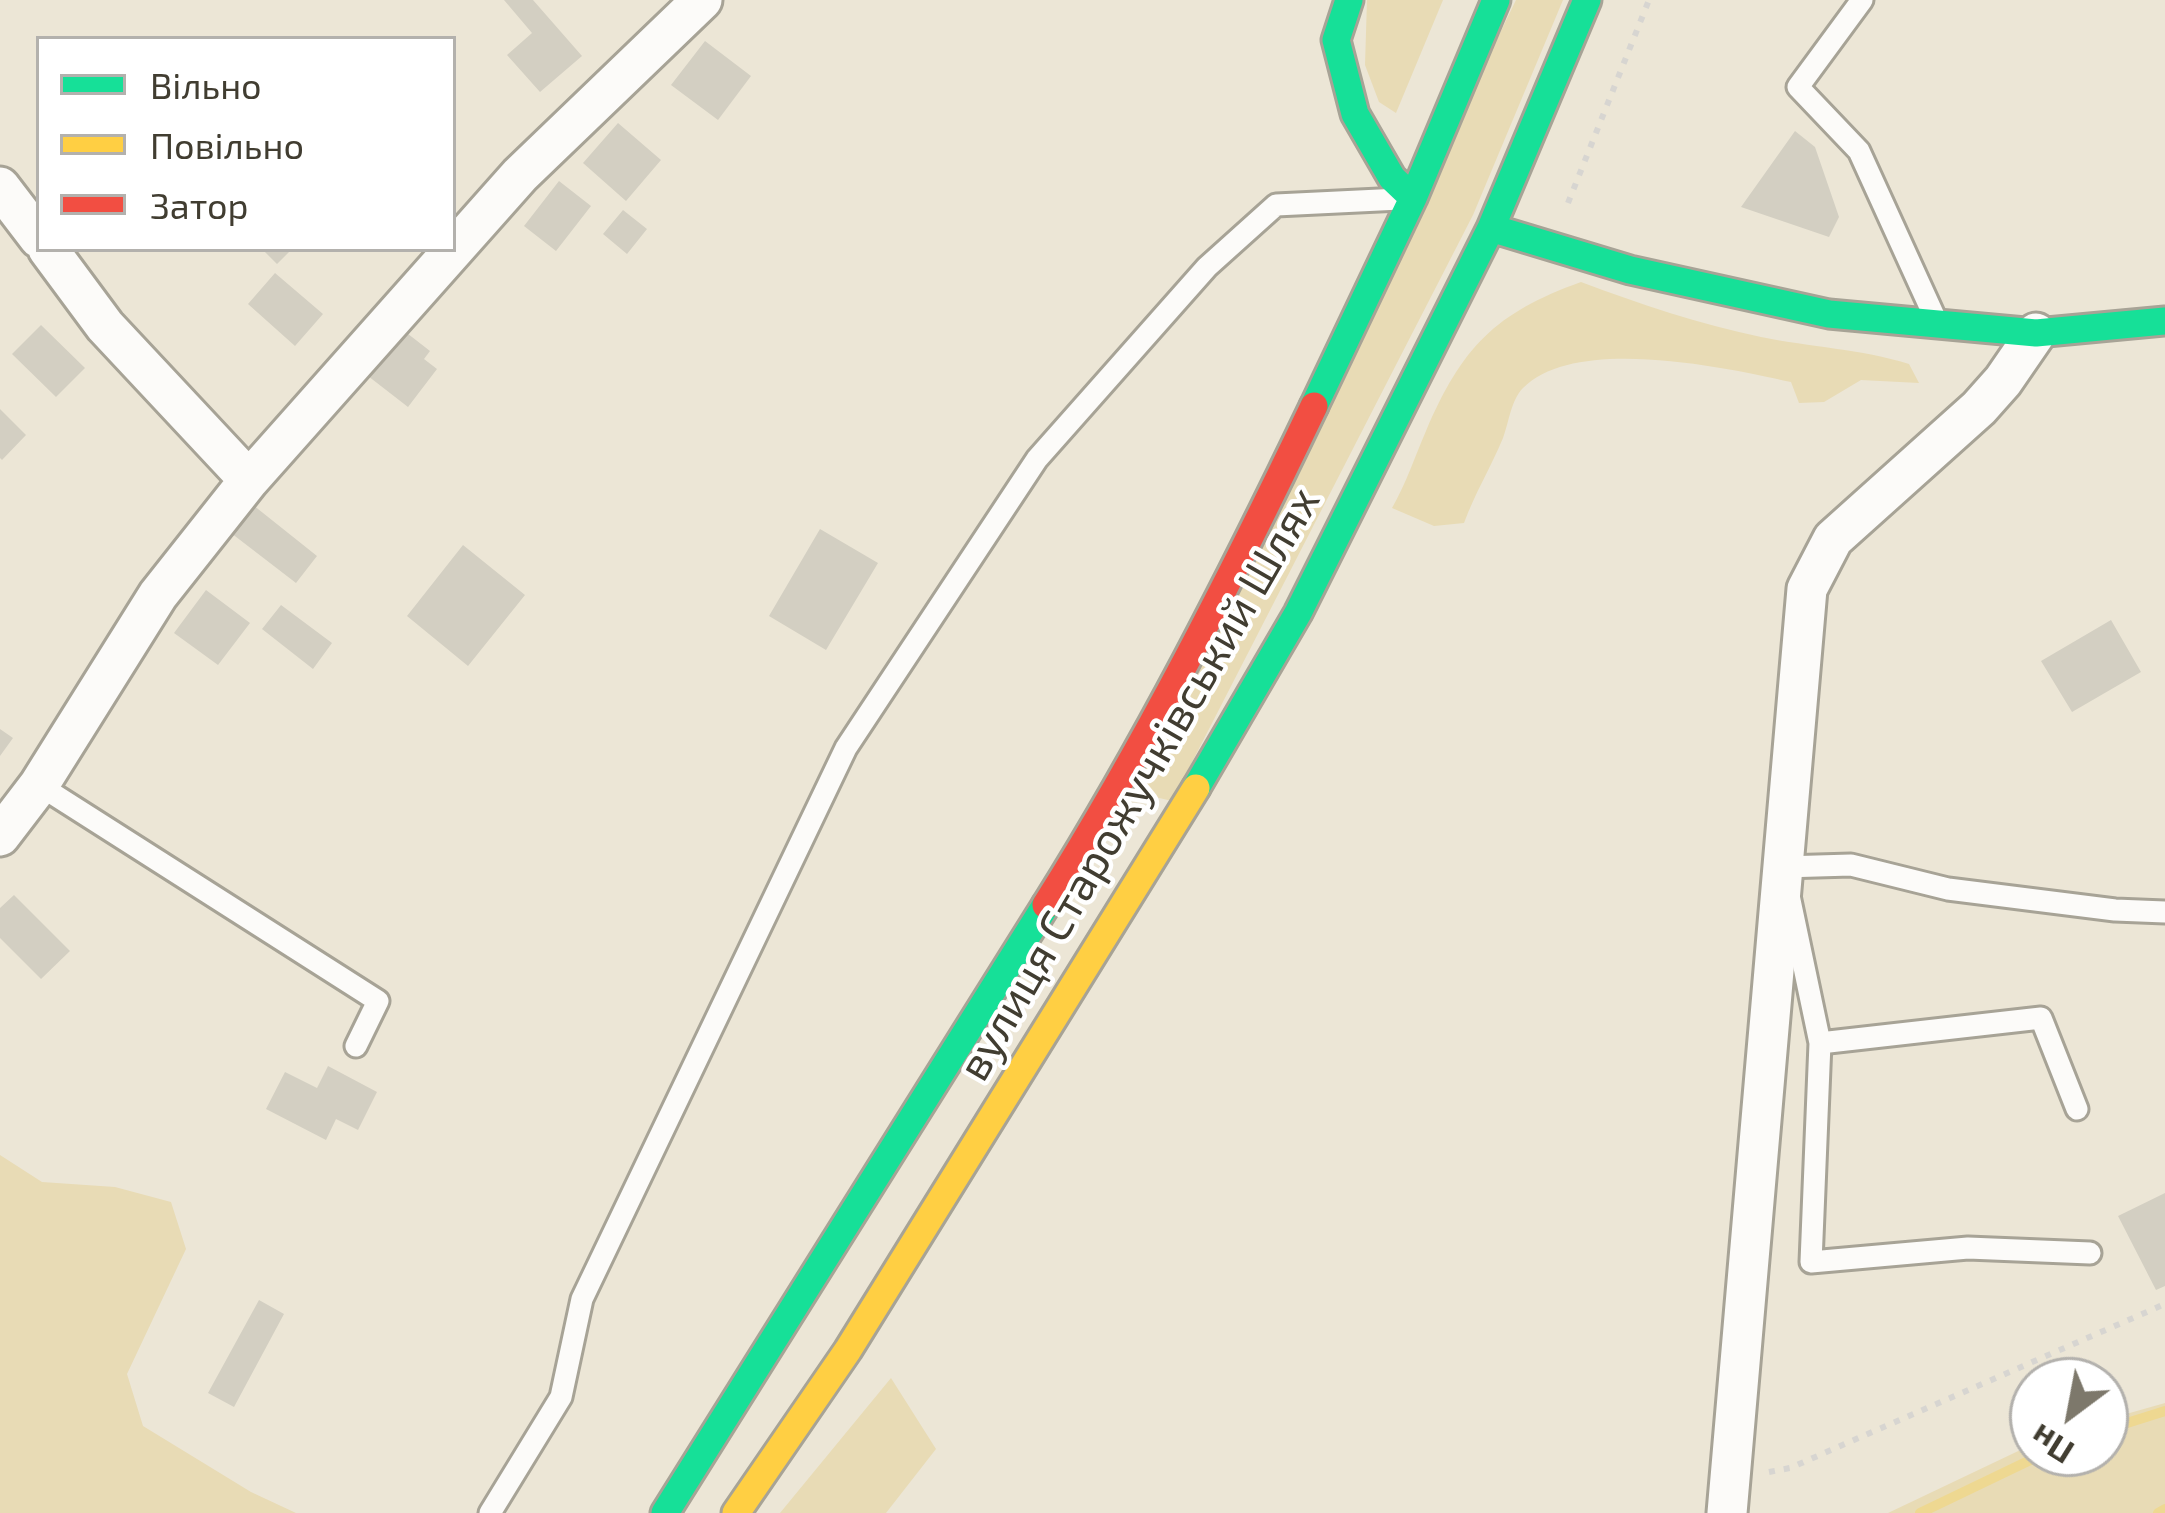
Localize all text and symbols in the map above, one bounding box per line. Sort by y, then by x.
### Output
legend [36,36,456,252]
text: Вільно [150,63,262,106]
text: Повільно [150,123,304,166]
text: Затор [150,183,249,226]
street label: вулиця Старожучківський Шлях [947,478,1331,1090]
north arrow [2009,1357,2129,1477]
text: Пн [2023,1417,2080,1473]

